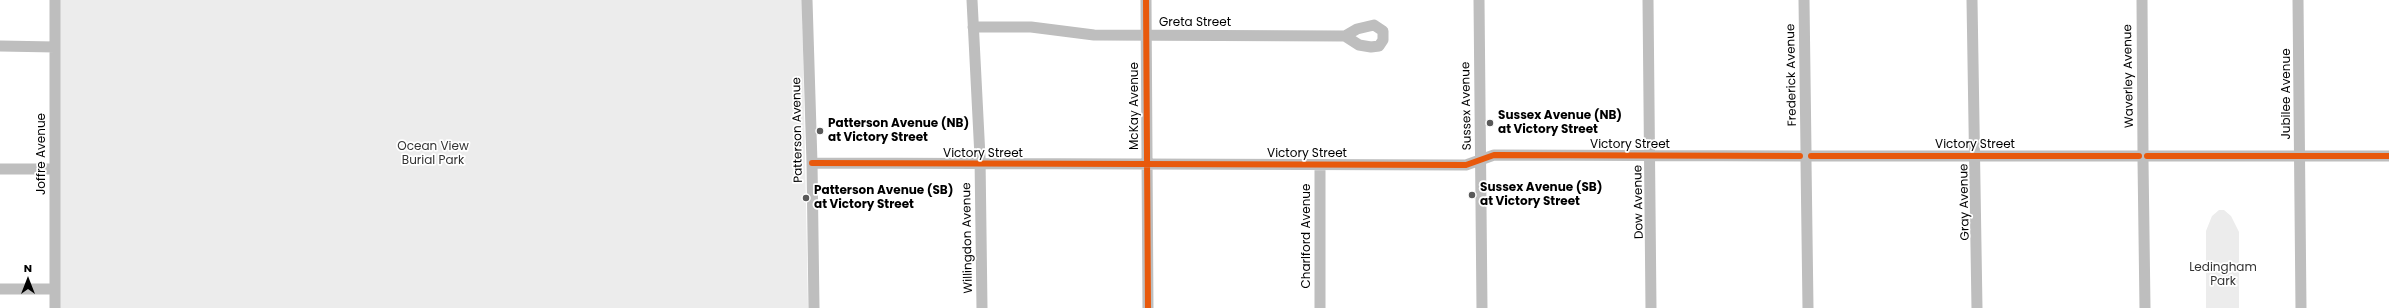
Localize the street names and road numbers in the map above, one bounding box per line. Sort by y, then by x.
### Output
street label: Greta Street [1159,16,1231,30]
street label: Frederick Avenue [1784,24,1800,126]
street label: Waverley Avenue [2121,24,2137,128]
street label: Jubilee Avenue [2280,48,2294,140]
street label: McKay Avenue [1128,62,1142,150]
street label: Sussex Avenue [1459,62,1475,150]
street label: Patterson Avenue [790,77,806,183]
street label: Joffre Avenue [35,113,49,195]
street label: Victory Street [1590,138,1670,152]
street label: Victory Street [1935,138,2015,152]
street label: Victory Street [943,147,1023,161]
street label: Victory Street [1267,147,1347,161]
street label: Gray Avenue [1957,163,1973,241]
street label: Dow Avenue [1631,165,1647,239]
street label: Willingdon Avenue [960,182,976,294]
street label: Charlford Avenue [1300,184,1314,288]

